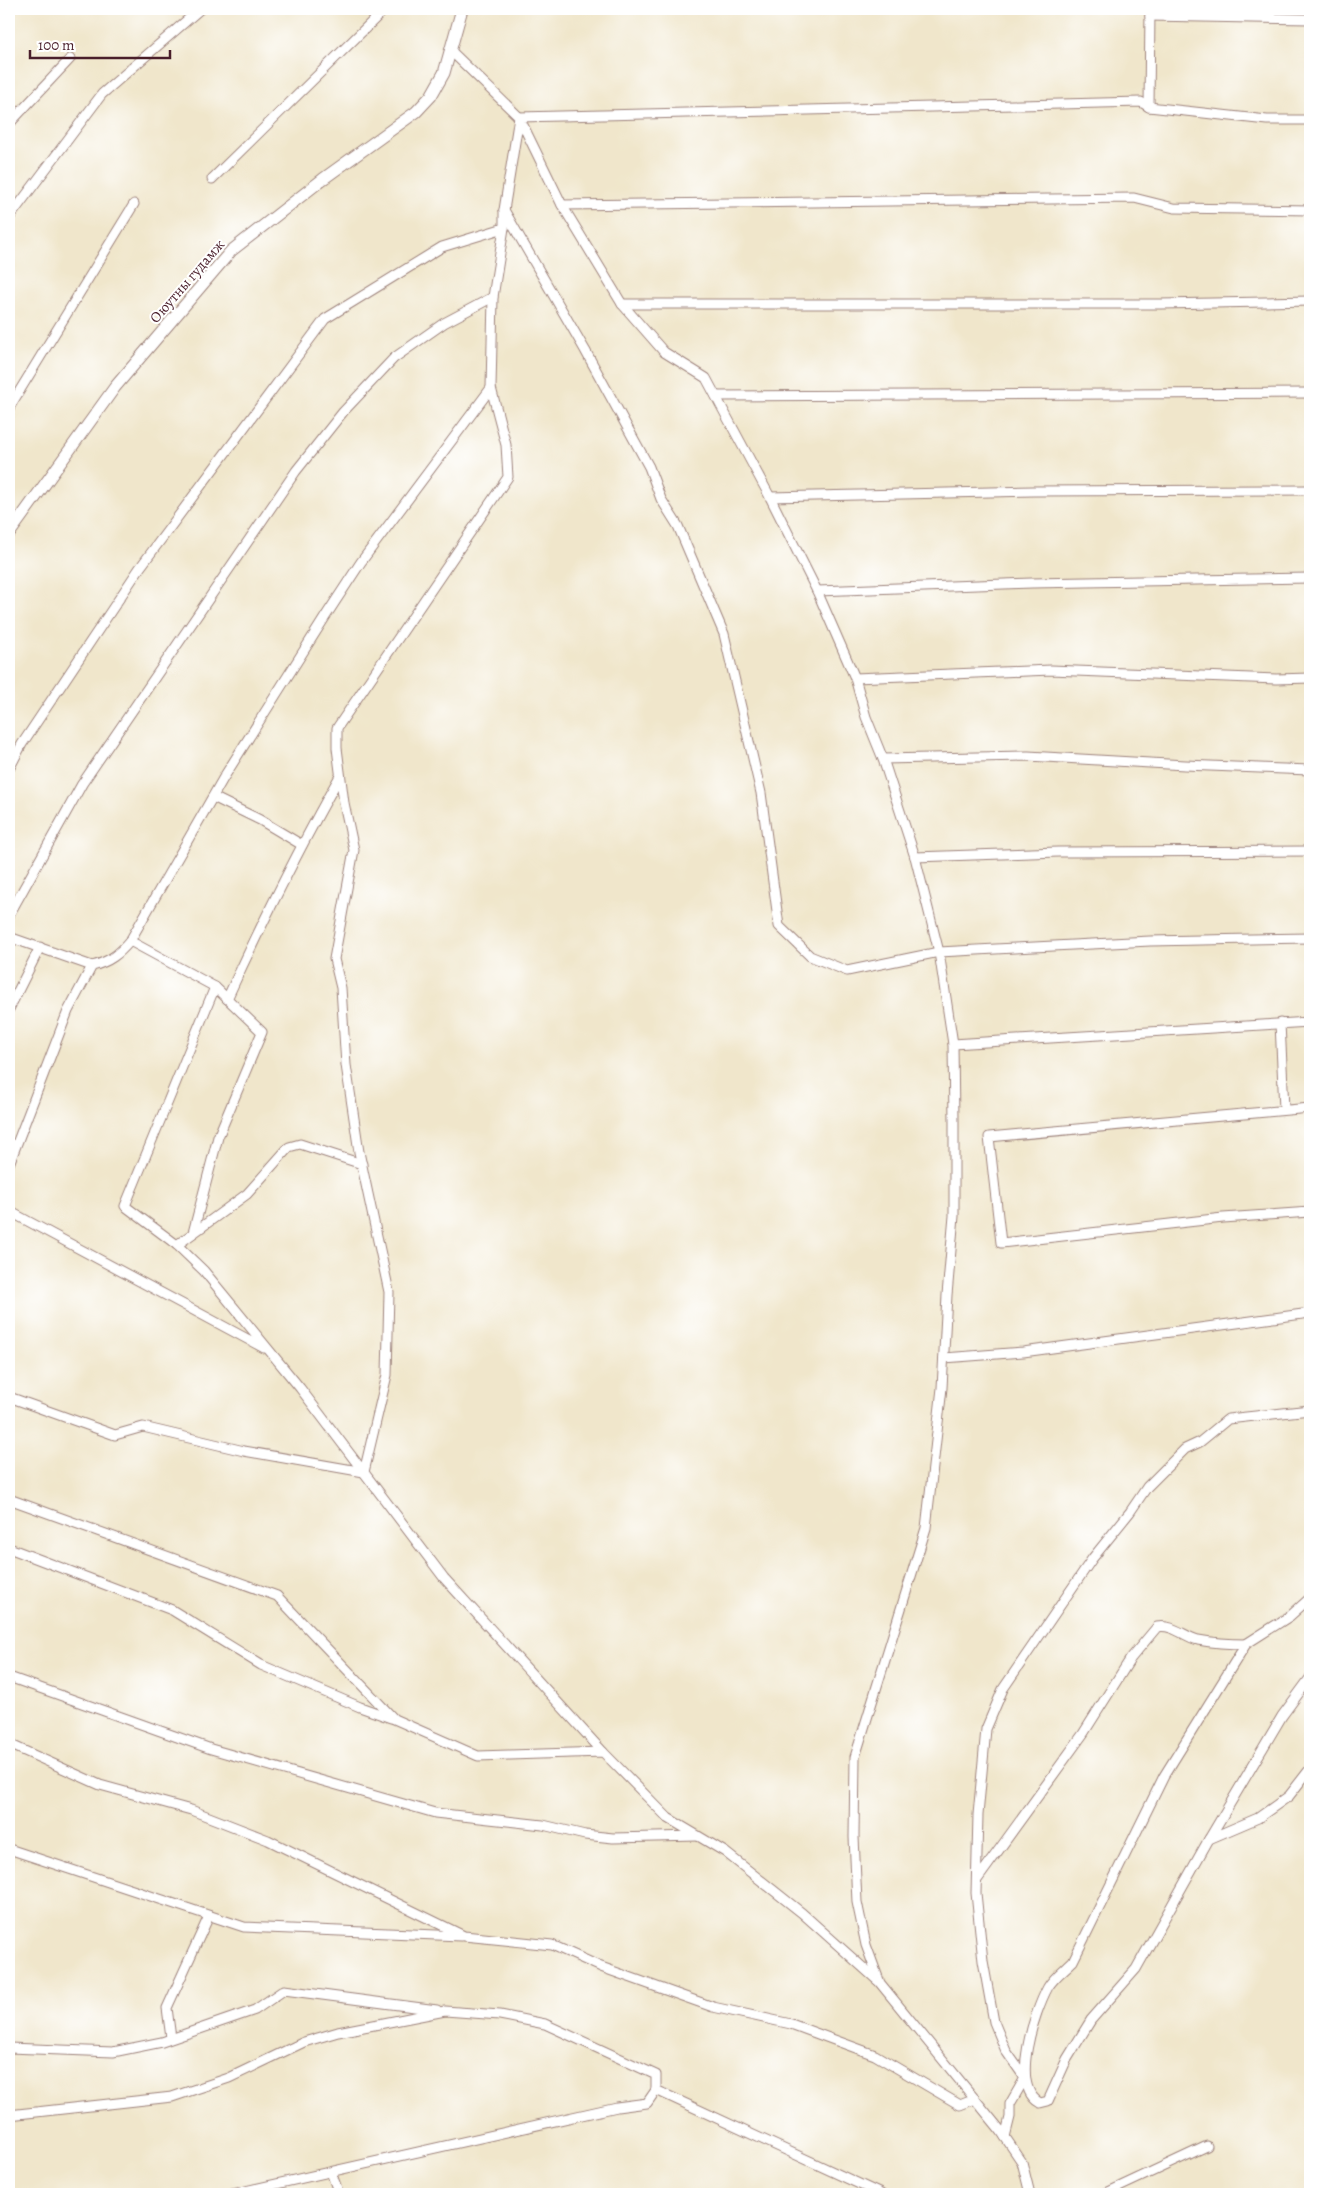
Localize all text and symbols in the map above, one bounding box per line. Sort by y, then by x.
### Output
scale bar [30,28,170,60]
text: 100 m [38,35,75,55]
street label: Оюутны гудамж [145,235,229,327]

